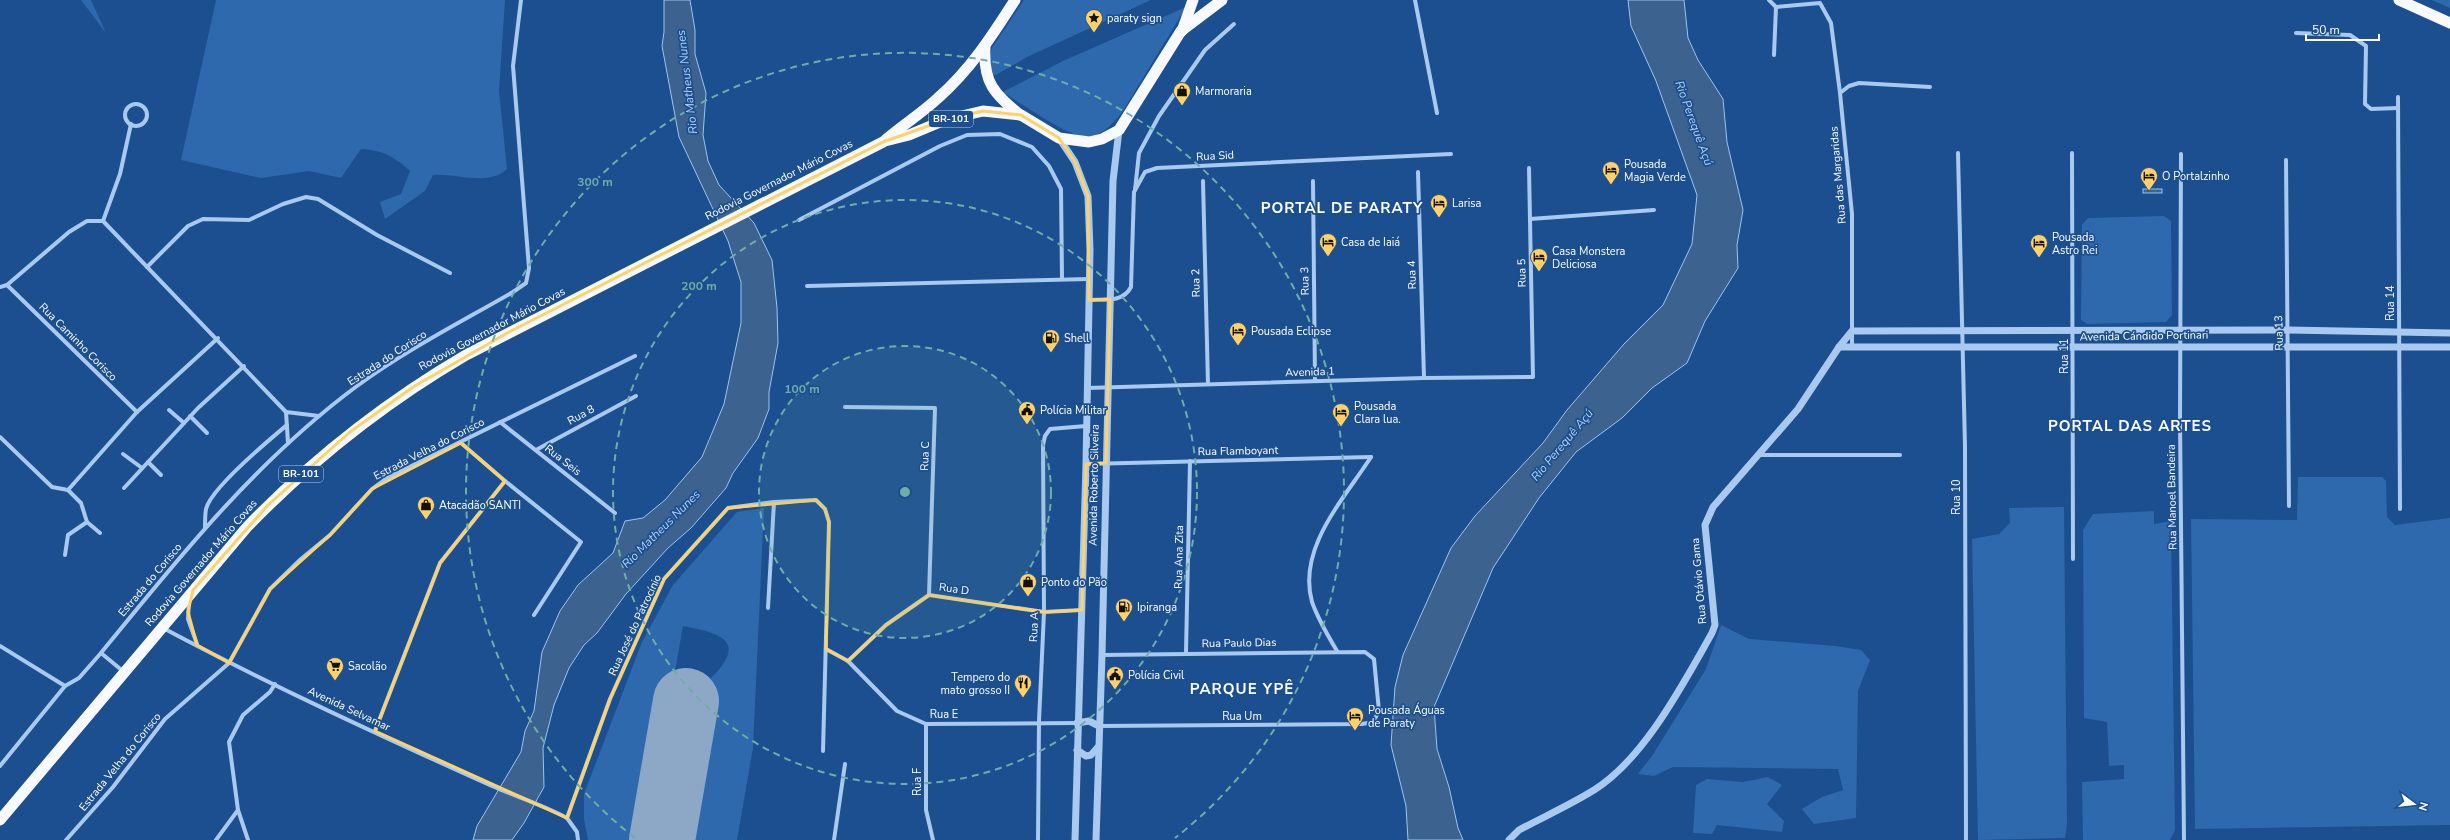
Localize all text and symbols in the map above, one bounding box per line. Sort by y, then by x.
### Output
place icon: paraty sign [1084,8,1104,33]
place label: paraty sign [1107,11,1162,26]
scale bar [2306,16,2379,42]
text: 50 m [2312,22,2340,38]
water label: Rio Matheus Nunes [673,29,701,135]
water label: Rio Perequê Açú [1671,78,1717,168]
shop icon: Marmoraria [1172,81,1192,106]
place label: Marmoraria [1195,84,1252,99]
road number: BR-101 [929,111,973,127]
street label: Rua das Margaridas [1826,126,1850,224]
street label: Rodovia Governador Mário Covas [703,136,855,224]
street label: Rua Sid [1196,148,1234,164]
place label: Pousada Magia Verde [1624,157,1686,185]
hotel icon: Pousada Magia Verde [1601,160,1621,185]
hotel icon: O Portalzinho [2139,166,2159,191]
place label: O Portalzinho [2162,169,2230,184]
text: 300 m [577,174,613,190]
hotel icon: Larisa [1429,193,1449,218]
place label: Larisa [1452,196,1482,211]
district label: PORTAL DE PARATY [1261,198,1423,218]
place label: Pousada Astro Rei [2052,230,2097,258]
hotel icon: Casa de Iaiá [1318,232,1338,257]
hotel icon: Pousada Astro Rei [2029,233,2049,258]
place label: Casa de Iaiá [1341,235,1400,250]
place label: Casa Monstera Deliciosa [1552,244,1626,272]
hotel icon: Casa Monstera Deliciosa [1529,247,1549,272]
street label: Rua 5 [1514,258,1530,288]
street label: Rua 4 [1404,260,1420,290]
street label: Rua 3 [1297,266,1313,296]
street label: Rua 2 [1188,268,1204,298]
text: 200 m [681,278,717,294]
street label: Rodovia Governador Mário Covas [416,284,568,374]
street label: Rua 14 [2383,285,2398,321]
street label: Rua Caminho Corisco [36,300,120,384]
street label: Rua 13 [2271,315,2287,351]
hotel icon: Pousada Eclipse [1228,321,1248,346]
place label: Pousada Eclipse [1251,324,1331,339]
street label: Estrada do Corisco [345,327,429,389]
street label: Avenida Cándido Portinari [2080,327,2208,345]
fuel station icon: Shell [1041,328,1061,353]
place label: Shell [1064,331,1090,346]
street label: Rua 11 [2057,338,2072,374]
street label: Avenida 1 [1285,364,1335,380]
text: 100 m [784,381,820,397]
place label: Pousada Clara lua. [1354,399,1401,427]
public building icon: Polícia Militar [1017,400,1037,425]
street label: Rua 8 [565,401,598,429]
hotel icon: Pousada Clara lua. [1331,402,1351,427]
place label: Polícia Militar [1040,403,1106,418]
water label: Rio Perequê Açú [1527,406,1597,484]
street label: Estrada Velha do Corisco [371,415,487,483]
district label: PORTAL DAS ARTES [2048,416,2212,436]
street label: Avenida Roberto Silveira [1085,424,1103,546]
street label: Rua Seis [542,441,584,479]
street label: Rua C [917,441,933,471]
street label: Rua Flamboyant [1198,443,1279,459]
street label: Rua Manoel Bandeira [2164,444,2180,550]
road number: BR-101 [279,466,323,482]
street label: Rua 10 [1949,479,1964,515]
centre of rings [898,485,912,499]
water label: Rio Matheus Nunes [618,486,704,572]
shop icon: Atacadão SANTI [416,495,436,520]
street label: Rodovia Governador Mário Covas [142,496,260,630]
place label: Atacadão SANTI [439,498,521,513]
street label: Rua Ana Zita [1171,525,1187,589]
street label: Rua Otávio Gama [1688,537,1710,625]
street label: Estrada do Corisco [115,540,185,620]
street label: Rua José do Patrocínio [605,572,665,678]
shop icon: Ponto do Pão [1018,572,1038,597]
place label: Ponto do Pão [1041,575,1107,590]
street label: Rua D [938,579,970,599]
fuel station icon: Ipiranga [1114,597,1134,622]
place label: Ipiranga [1137,600,1177,615]
street label: Rua A [1026,612,1042,642]
street label: Rua Paulo Dias [1201,635,1277,651]
supermarket icon: Sacolão [325,656,345,681]
place label: Sacolão [348,659,387,674]
public building icon: Polícia Civil [1105,665,1125,690]
place label: Polícia Civil [1128,668,1185,683]
place label: Tempero do mato grosso II [940,670,1010,698]
restaurant icon: Tempero do mato grosso II [1013,673,1033,698]
district label: PARQUE YPÊ [1190,679,1294,699]
street label: Avenida Selvamar [305,683,393,735]
place label: Pousada Águas de Paraty [1368,702,1445,731]
hotel icon: Pousada Águas de Paraty [1345,706,1365,731]
street label: Rua E [930,707,958,722]
street label: Rua Um [1222,709,1262,724]
street label: Estrada Velha do Corisco [76,710,164,814]
street label: Rua F [910,768,925,796]
north arrow [2394,784,2434,824]
text: N [2415,801,2431,812]

